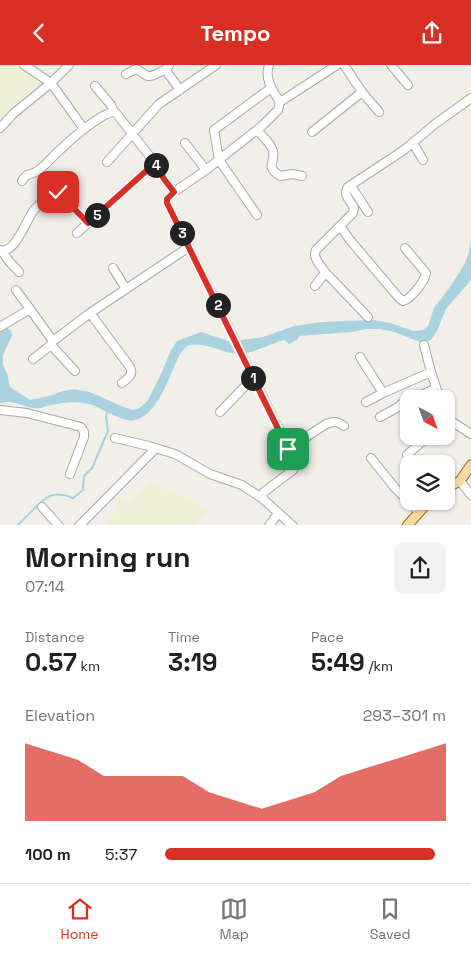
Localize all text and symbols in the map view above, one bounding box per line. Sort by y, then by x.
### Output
icon: back [25,19,53,47]
text: Tempo [201,19,270,47]
icon: share [418,19,446,47]
pin: 4 [144,153,168,177]
text: 4 [152,156,161,174]
pin [37,171,79,213]
icon: check [44,178,72,206]
pin: 5 [84,203,110,227]
text: 5 [93,206,102,224]
pin: 3 [170,221,194,245]
text: 3 [178,224,187,242]
pin: 2 [206,293,230,317]
text: 2 [214,296,223,314]
pin: 1 [240,365,266,391]
text: 1 [250,369,257,387]
north arrow [400,390,455,445]
map controls [400,390,455,510]
pin [267,428,309,470]
icon: arrive [274,435,302,463]
button: layers [400,455,455,510]
text: Morning run [25,539,190,575]
button: share [394,542,446,594]
text: 07:14 [25,576,65,597]
text: Distance [25,628,85,646]
text: Time [168,628,200,646]
text: Pace [311,628,344,646]
text: 0.57 [25,646,77,678]
text: 3:19 [168,646,217,678]
text: 5:49 [311,646,365,678]
text: km [77,657,100,675]
text: /km [365,657,393,675]
text: Elevation [25,705,95,726]
text: 293–301 m [363,705,446,726]
text: 100 m [25,844,71,865]
text: 5:37 [105,844,137,865]
tab: Home [60,895,99,943]
tab: Map [220,895,249,943]
tab: Saved [370,895,411,943]

